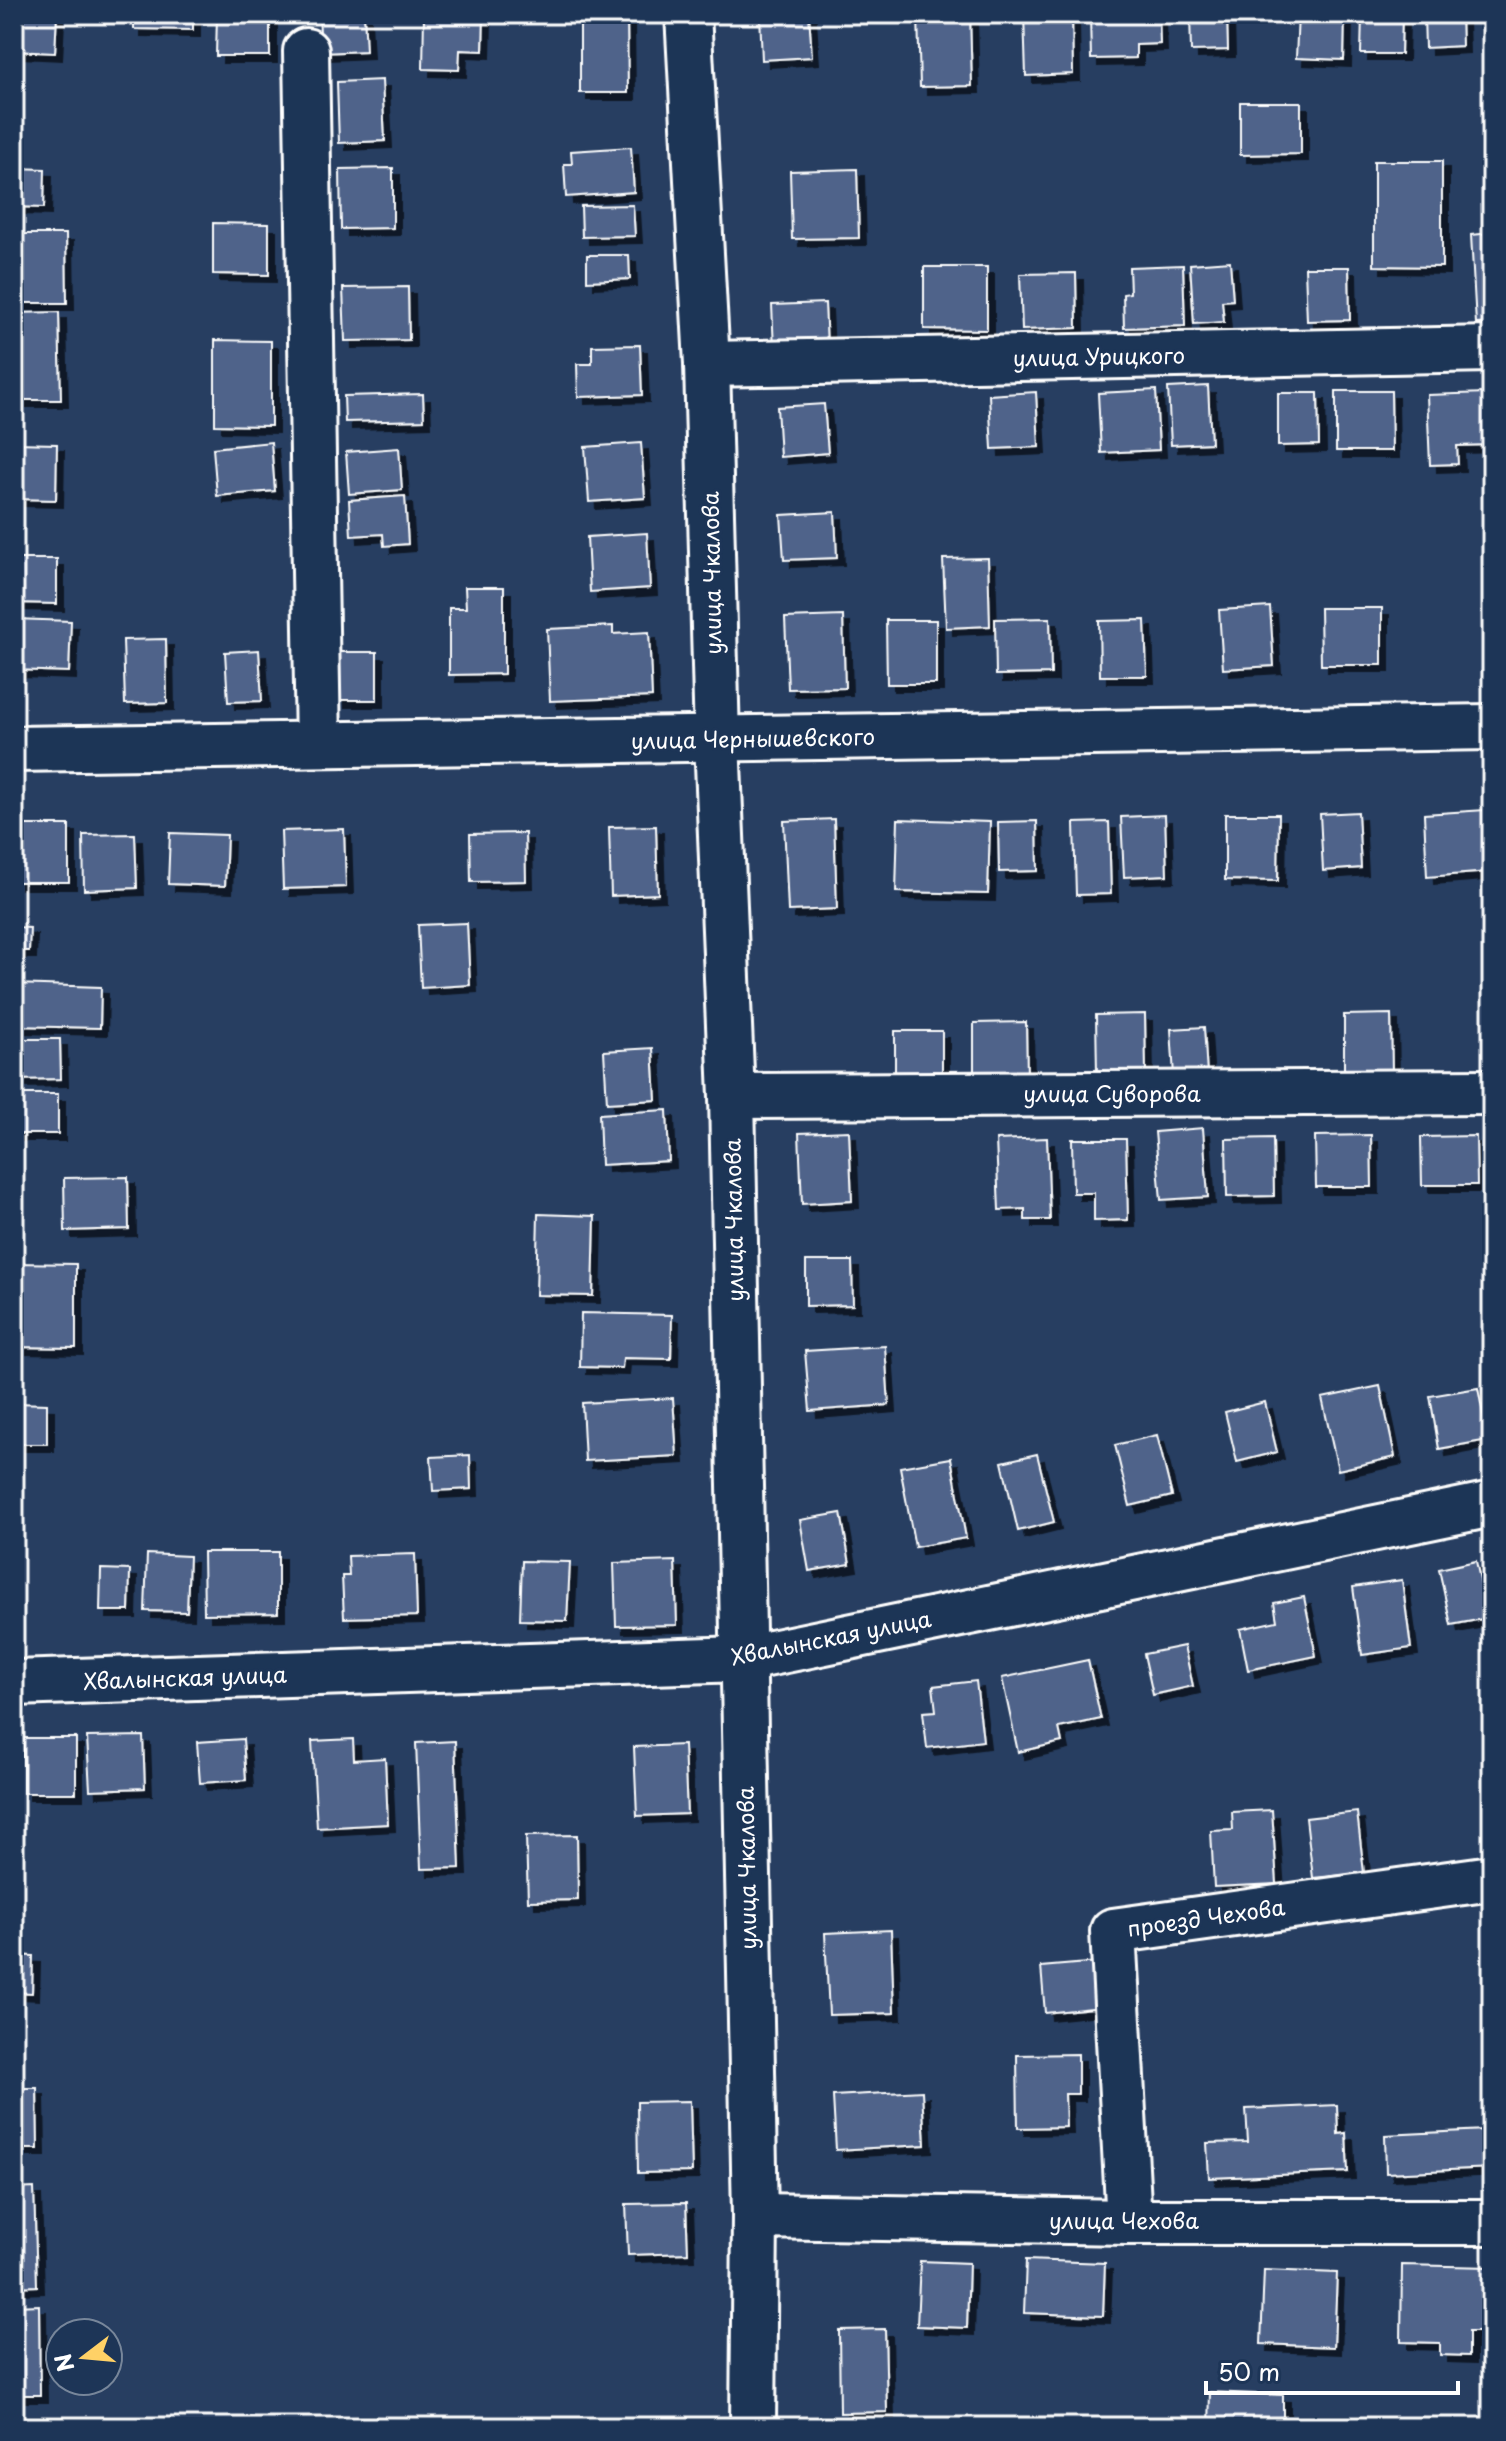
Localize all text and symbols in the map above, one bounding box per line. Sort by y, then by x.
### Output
street label: улица Урицкого [1013,338,1185,373]
street label: улица Чкалова [693,491,728,655]
street label: улица Чернышевского [631,719,875,756]
street label: улица Суворова [1023,1076,1201,1109]
street label: улица Чкалова [715,1138,750,1302]
street label: Хвалынская улица [728,1601,934,1672]
street label: Хвалынская улица [83,1656,287,1697]
street label: улица Чкалова [728,1786,763,1950]
street label: проезд Чехова [1125,1889,1287,1944]
street label: улица Чехова [1049,2203,1199,2236]
north arrow [44,2317,124,2397]
scale bar [1206,2345,1458,2395]
text: N [45,2350,82,2376]
text: 50 m [1218,2353,1280,2389]

